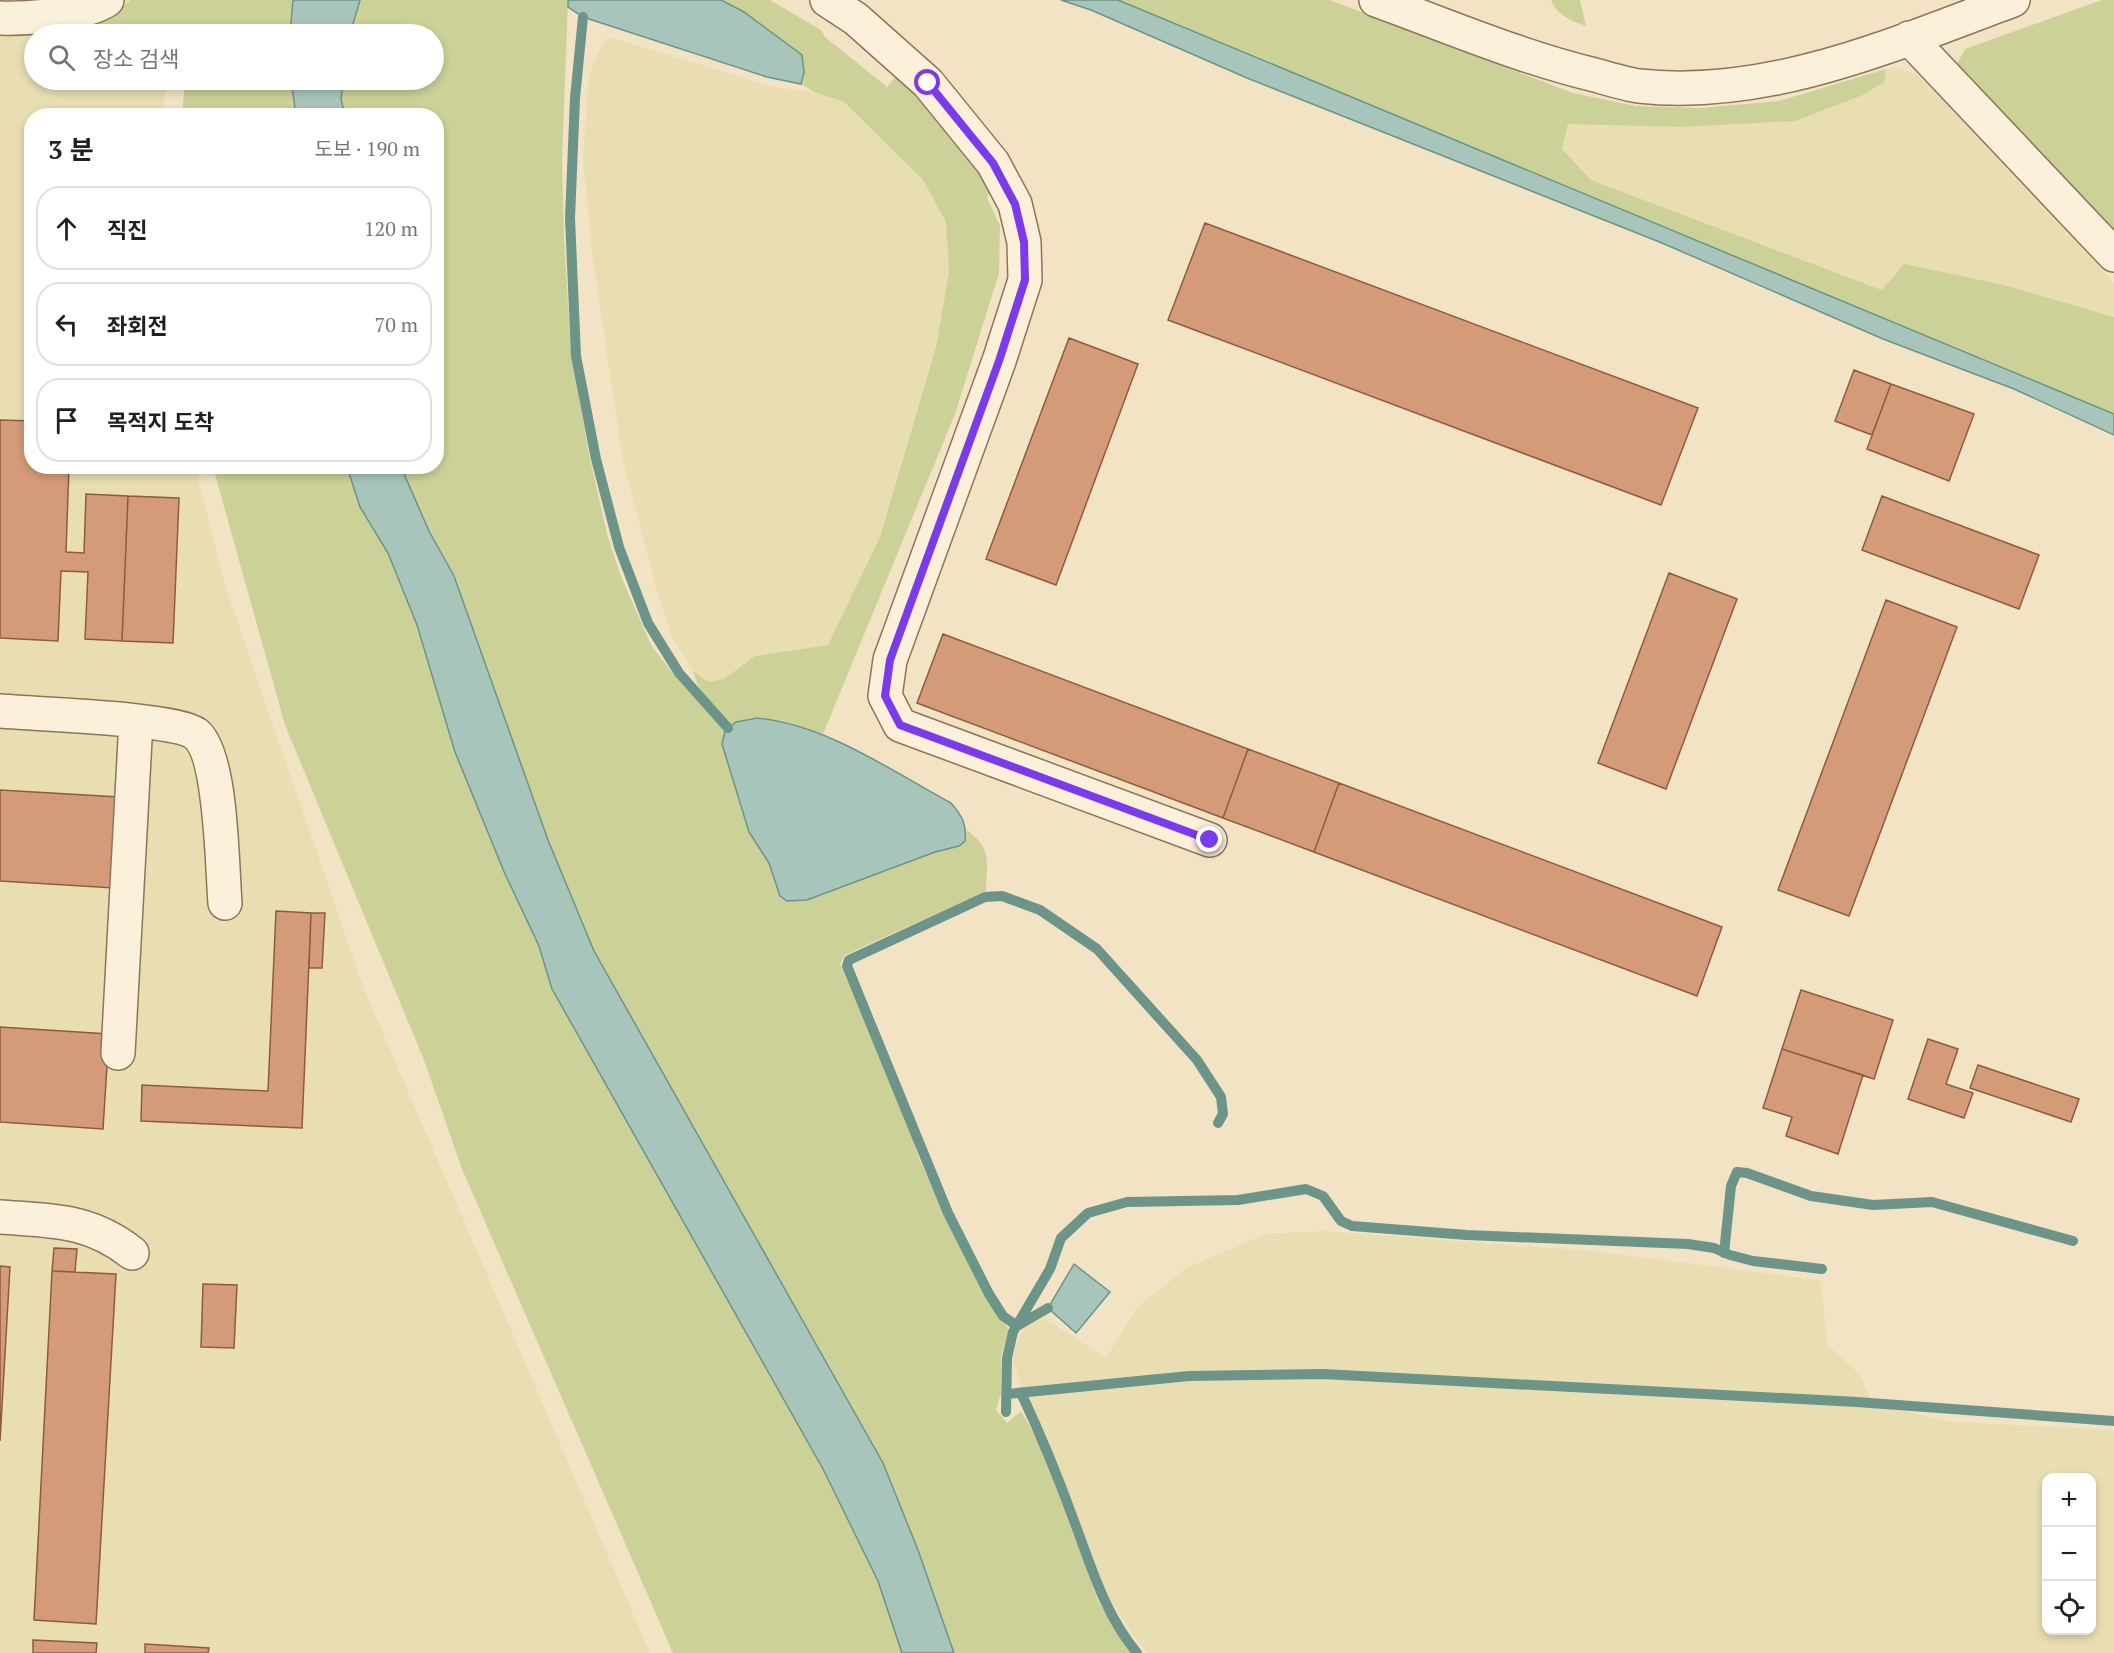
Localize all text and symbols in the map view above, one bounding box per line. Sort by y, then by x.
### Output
search box [24,24,444,90]
icon: search [45,41,78,74]
text: 장소 검색 [93,44,179,73]
route start [914,69,940,95]
text: 3 분 [48,132,94,166]
text: 도보 · 190 m [315,135,420,162]
icon: ahead [50,212,83,245]
text: 직진 [107,215,147,244]
text: 120 m [364,215,418,242]
icon: left [50,308,83,341]
text: 좌회전 [107,311,168,340]
text: 70 m [375,311,418,338]
icon: arrive [50,404,83,437]
text: 목적지 도착 [107,407,214,436]
route end [1196,826,1222,852]
map controls [2042,1473,2096,1635]
button: + [2042,1473,2096,1527]
button: − [2042,1527,2096,1581]
button: locate [2042,1581,2096,1635]

